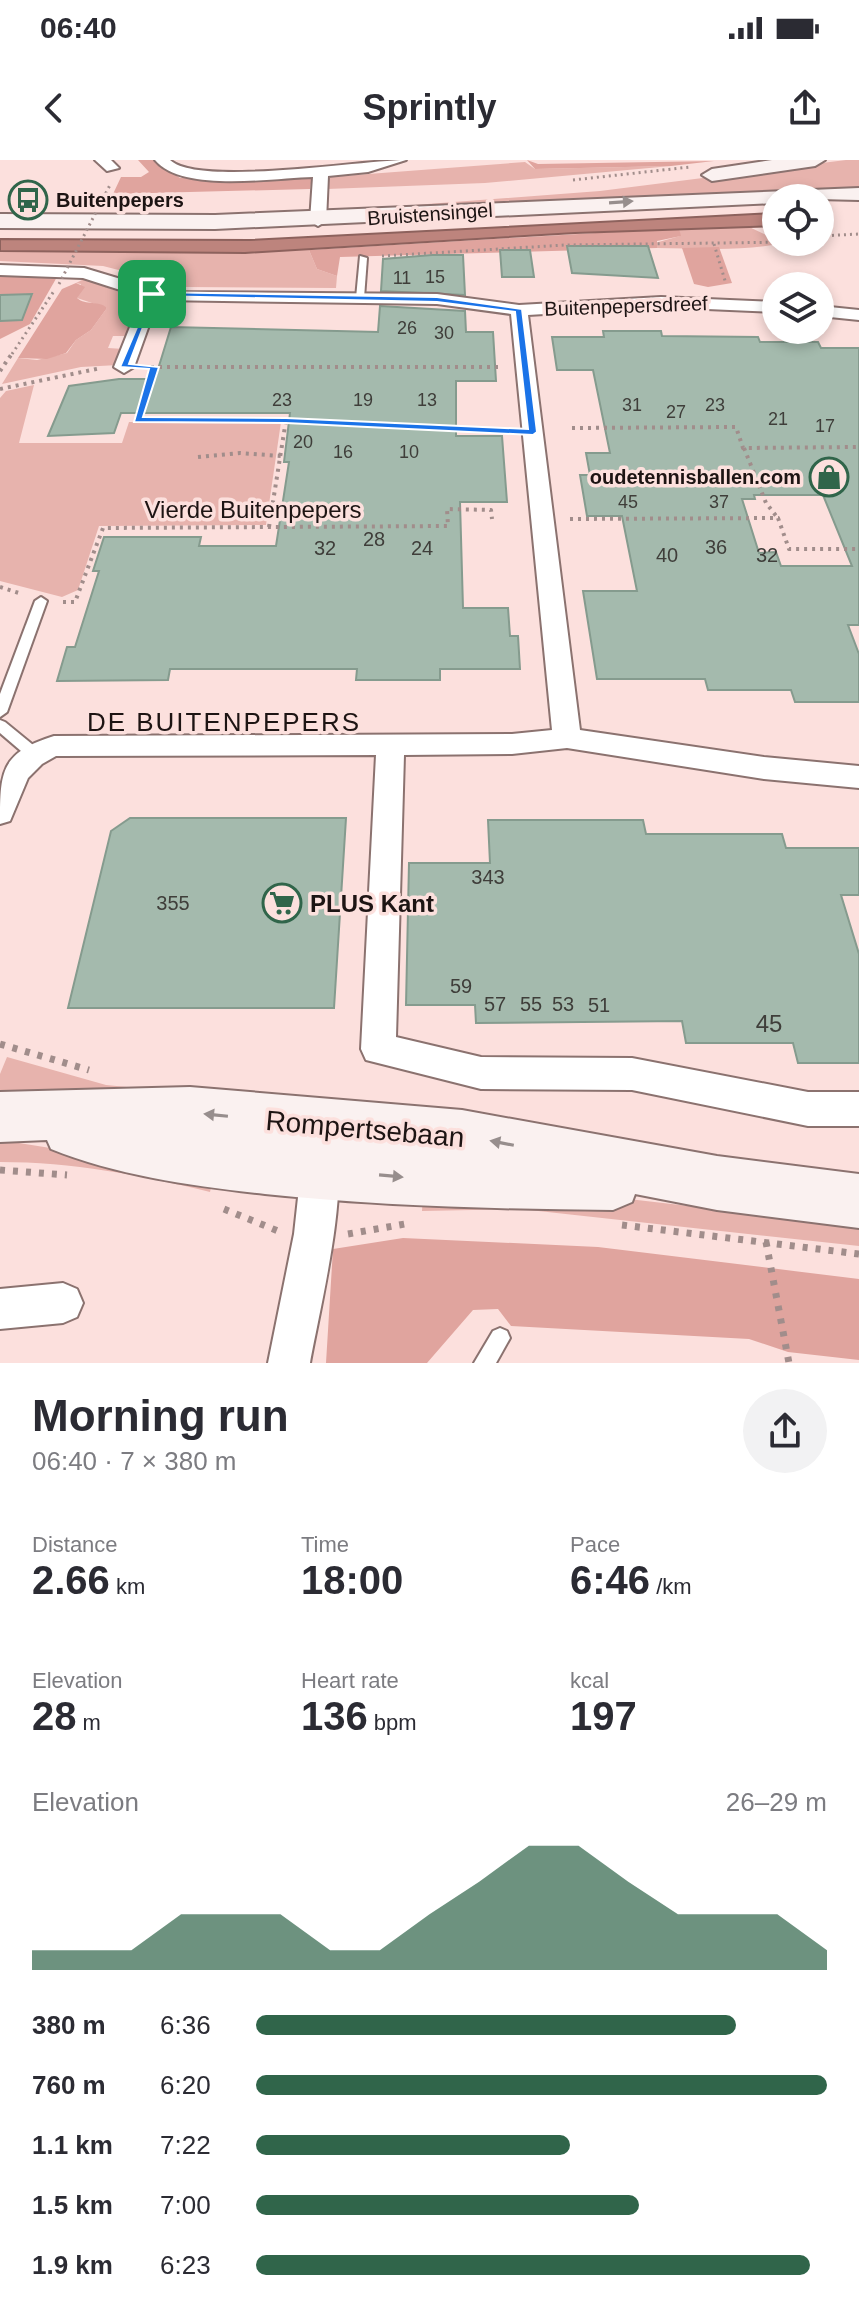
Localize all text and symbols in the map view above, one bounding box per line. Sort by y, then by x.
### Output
text: 06:40 [40,11,117,44]
icon: back [32,86,76,130]
icon: share [783,86,827,130]
text: Sprintly [362,87,497,128]
bus stop icon: Buitenpepers [7,179,49,221]
map controls [762,184,834,344]
button: locate [762,184,834,256]
place label: Buitenpepers [56,189,184,211]
one-way arrow [609,195,634,208]
street label: Bruistensingel [367,199,493,229]
pin [118,260,186,328]
house number: 15 [425,267,445,287]
house number: 11 [393,268,411,288]
icon: arrive [130,272,174,316]
button: layers [762,272,834,344]
street label: Buitenpepersdreef [544,292,708,320]
house number: 26 [397,318,417,338]
house number: 30 [434,323,454,343]
house number: 23 [272,390,292,410]
house number: 19 [353,390,373,410]
house number: 13 [417,390,437,410]
house number: 31 [622,395,642,415]
house number: 23 [705,395,725,415]
house number: 27 [666,402,686,422]
house number: 21 [768,409,788,429]
house number: 17 [815,416,835,436]
house number: 20 [293,432,313,452]
house number: 16 [333,442,353,462]
house number: 10 [399,442,419,462]
shop icon: oudetennisballen.com [808,456,850,498]
place label: oudetennisballen.com [590,466,801,488]
house number: 45 [618,492,638,512]
house number: 37 [709,492,729,512]
street label: Vierde Buitenpepers [144,496,362,523]
house number: 28 [363,528,385,550]
house number: 36 [705,536,727,558]
house number: 32 [314,537,336,559]
house number: 24 [411,537,433,559]
house number: 40 [656,544,678,566]
house number: 32 [756,544,778,566]
district label: DE BUITENPEPERS [87,707,361,737]
house number: 343 [471,866,505,888]
supermarket icon: PLUS Kant [261,882,303,924]
place label: PLUS Kant [310,890,434,917]
house number: 355 [156,892,190,914]
house number: 59 [450,975,472,997]
house number: 57 [484,993,506,1015]
house number: 55 [520,993,542,1015]
house number: 53 [552,993,574,1015]
house number: 51 [588,994,610,1016]
house number: 45 [756,1010,782,1037]
street label: Rompertsebaan [264,1105,466,1153]
one-way arrow [203,1108,228,1121]
one-way arrow [490,1136,515,1149]
one-way arrow [379,1170,404,1183]
button: share [743,1389,827,1473]
text: Morning run [32,1391,289,1440]
text: 06:40 · 7 × 380 m [32,1446,237,1476]
text: Distance [32,1532,118,1557]
text: Time [301,1532,349,1557]
text: Pace [570,1532,620,1557]
text: 2.66 [32,1558,110,1602]
text: 18:00 [301,1558,403,1602]
text: 6:46 [570,1558,650,1602]
text: km [110,1574,145,1599]
text: /km [650,1574,692,1599]
text: Elevation [32,1668,123,1693]
text: Heart rate [301,1668,399,1693]
text: kcal [570,1668,609,1693]
text: 28 [32,1694,77,1738]
text: 136 [301,1694,368,1738]
text: 197 [570,1694,637,1738]
text: m [77,1710,101,1735]
text: bpm [368,1710,417,1735]
text: Elevation [32,1787,139,1817]
text: 26–29 m [726,1787,827,1817]
text: 380 m [32,2010,106,2040]
text: 6:36 [160,2010,211,2040]
text: 760 m [32,2070,106,2100]
text: 6:20 [160,2070,211,2100]
text: 1.1 km [32,2130,113,2160]
text: 7:22 [160,2130,211,2160]
text: 1.5 km [32,2190,113,2220]
text: 7:00 [160,2190,211,2220]
text: 1.9 km [32,2250,113,2280]
text: 6:23 [160,2250,211,2280]

